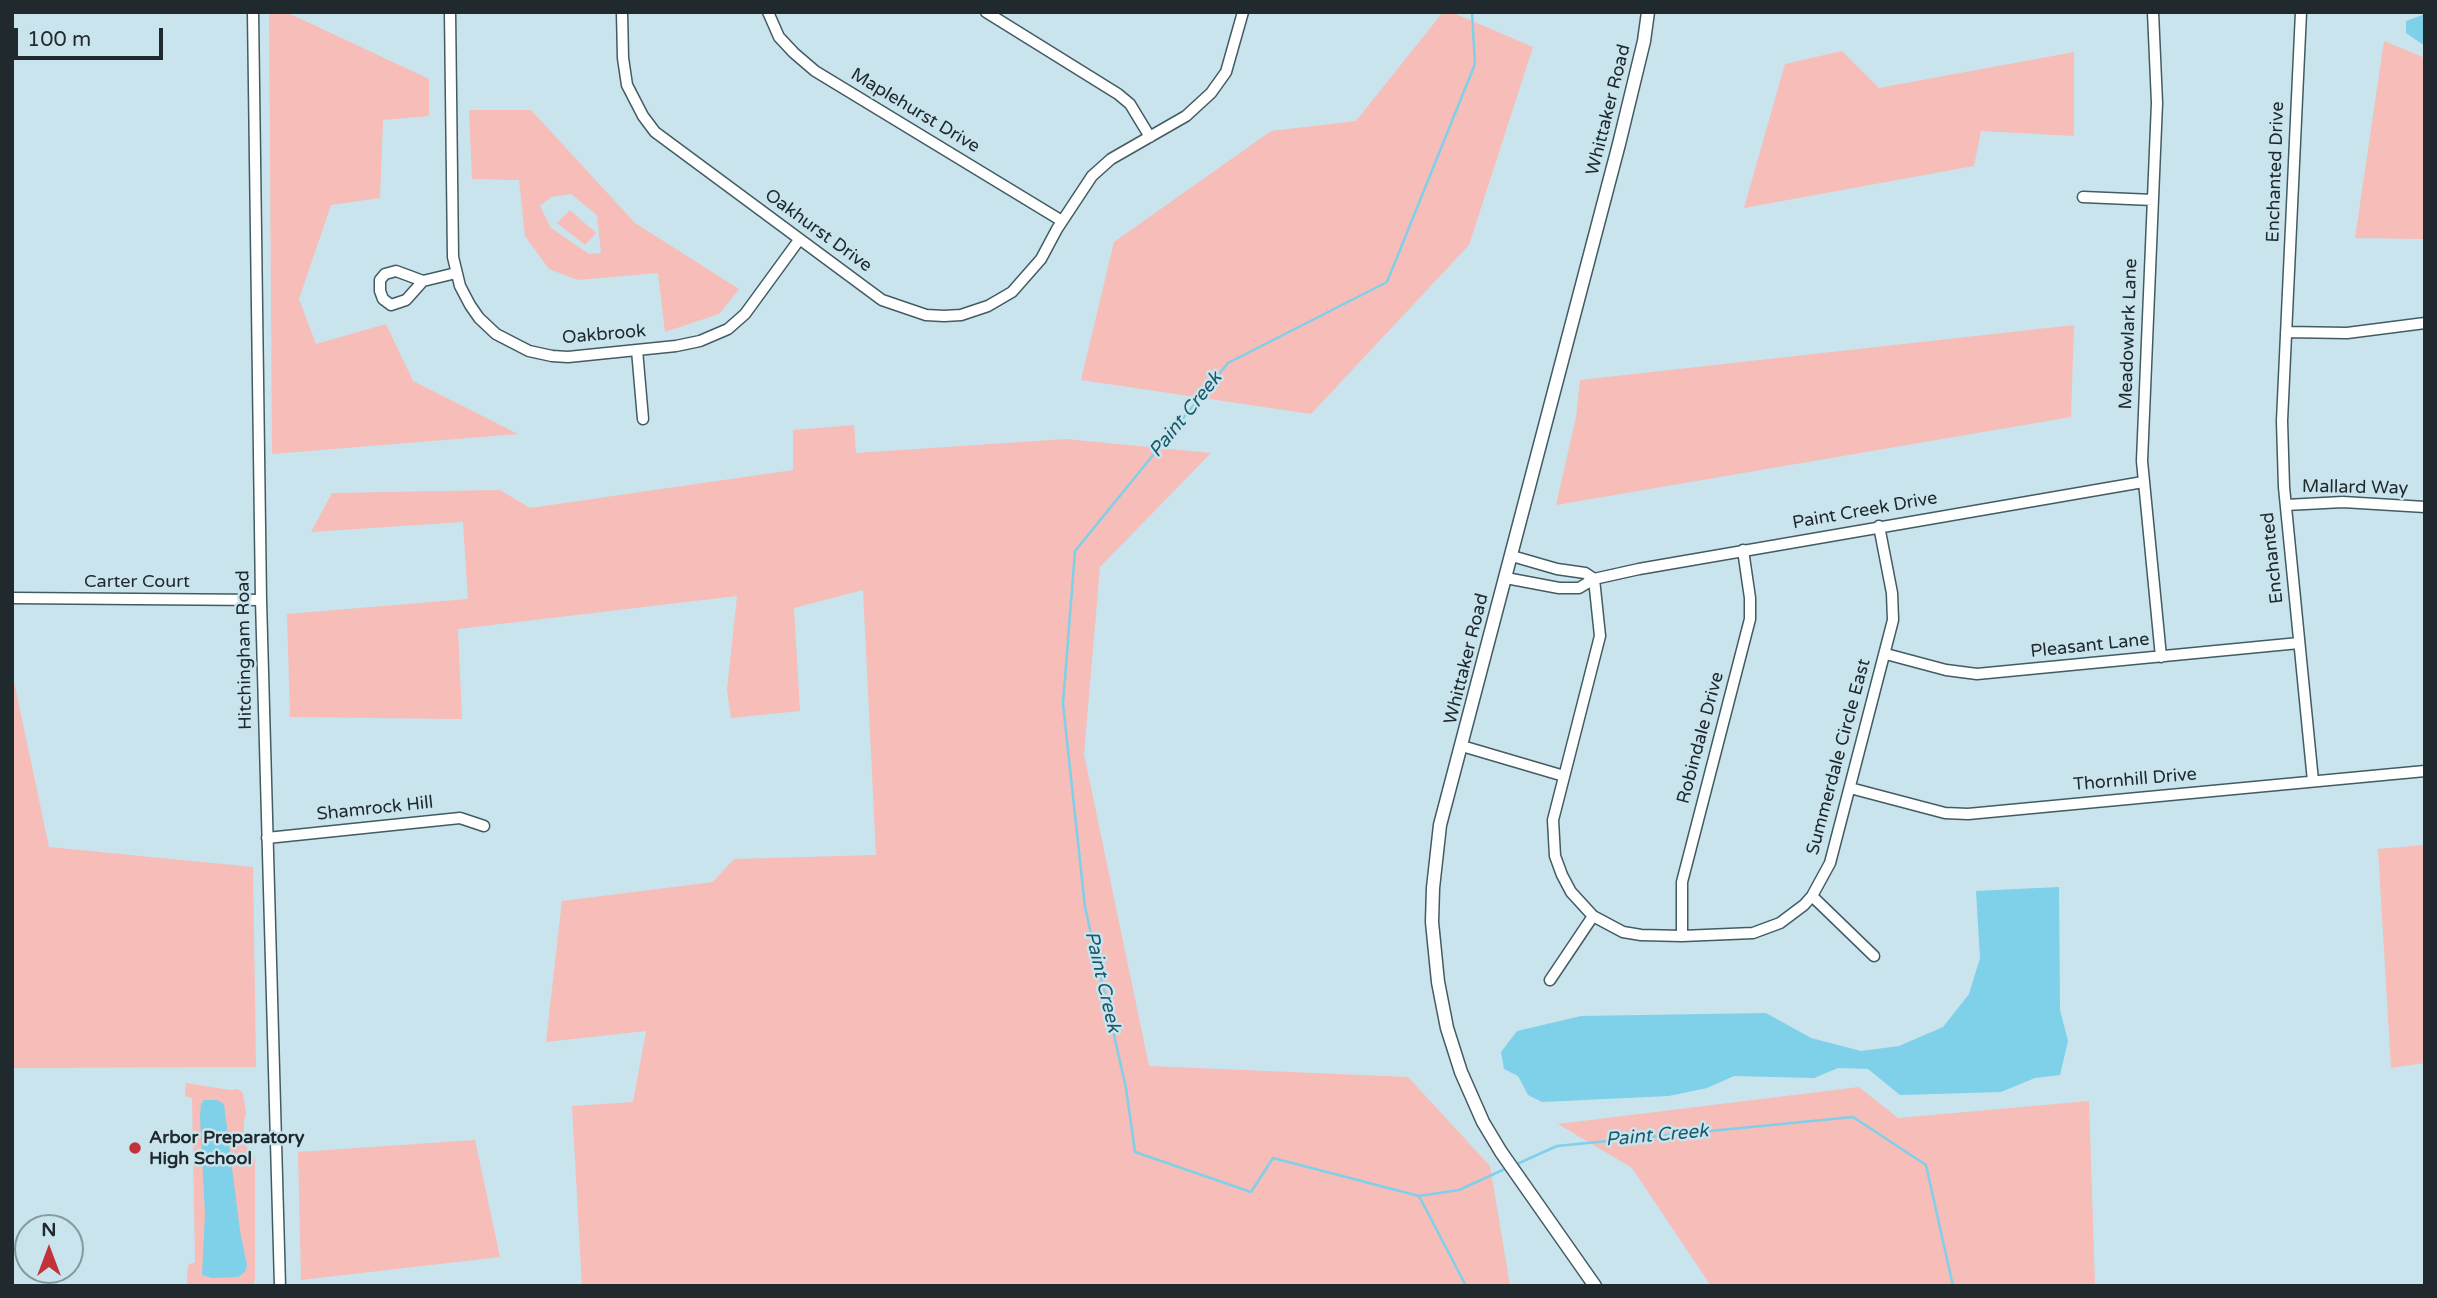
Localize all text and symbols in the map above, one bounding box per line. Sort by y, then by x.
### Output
scale bar [18,14,166,58]
text: 100 m [27,27,91,52]
street label: Whittaker Road [1582,42,1636,178]
street label: Maplehurst Drive [847,64,983,158]
street label: Enchanted Drive [2263,101,2289,243]
street label: Oakhurst Drive [760,185,876,277]
street label: Meadowlark Lane [2116,258,2142,410]
street label: Oakbrook [561,321,647,349]
water label: Paint Creek [1145,368,1227,462]
street label: Mallard Way [2302,476,2408,500]
street label: Paint Creek Drive [1791,488,1939,534]
street label: Enchanted [2257,511,2289,605]
street label: Hitchingham Road [233,570,257,730]
street label: Carter Court [84,571,190,593]
street label: Whittaker Road [1440,591,1494,727]
street label: Pleasant Lane [2029,629,2151,663]
street label: Summerdale Circle East [1802,657,1876,857]
street label: Robindale Drive [1673,670,1729,806]
street label: Thornhill Drive [2072,764,2198,796]
street label: Shamrock Hill [316,792,434,826]
water label: Paint Creek [1079,929,1125,1035]
water label: Paint Creek [1605,1120,1709,1152]
place label: Arbor Preparatory High School [149,1127,304,1170]
marker: Arbor Preparatory High School [127,1140,143,1156]
north arrow [14,1214,84,1284]
text: N [41,1219,57,1241]

